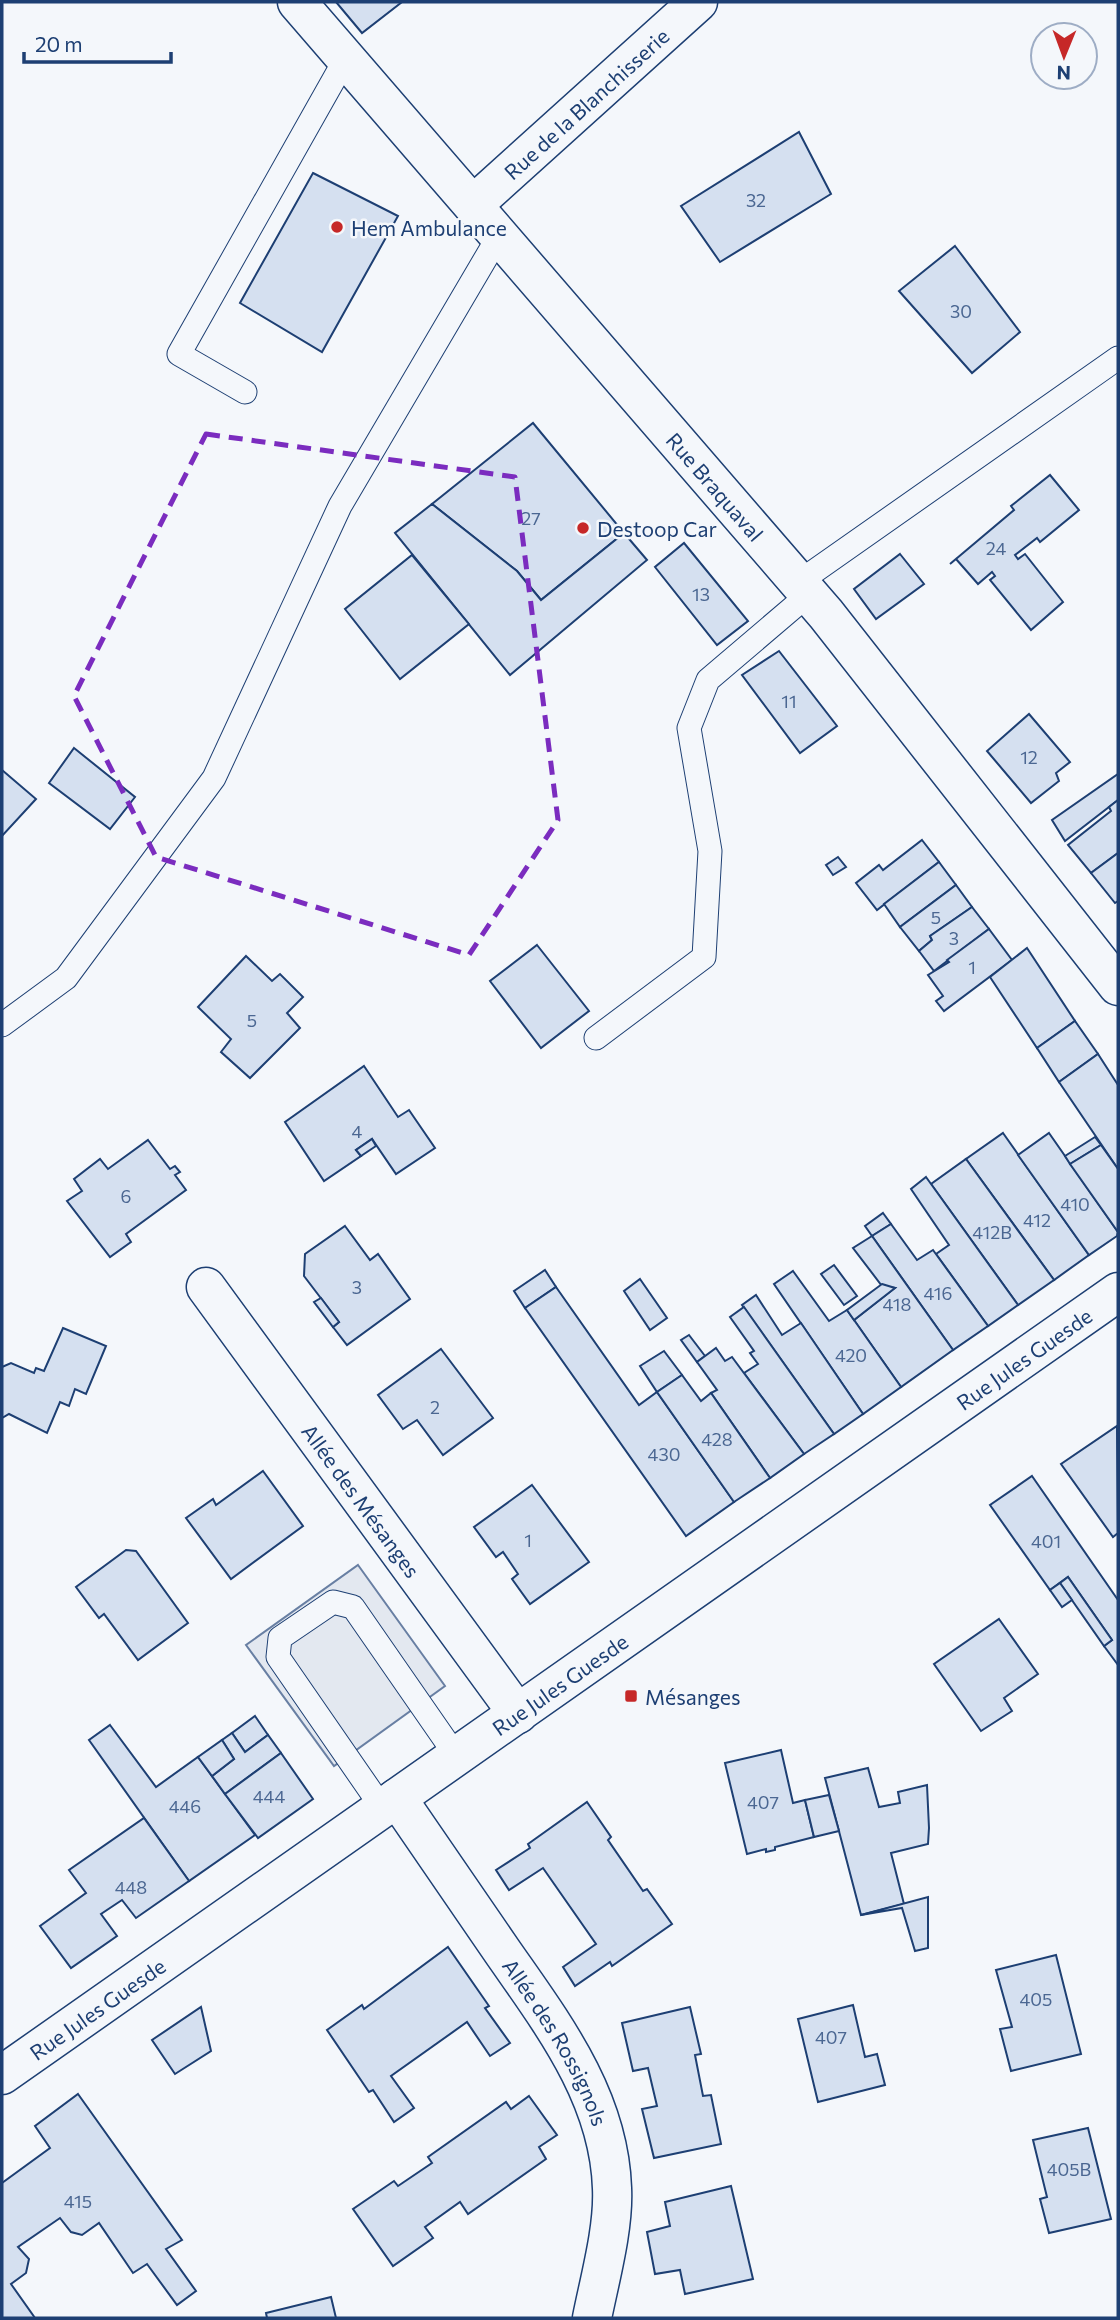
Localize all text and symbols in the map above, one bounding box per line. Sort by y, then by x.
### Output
scale bar [24,21,172,65]
north arrow [1029,21,1099,91]
street label: Rue de la Blanchisserie [498,22,673,184]
text: 20 m [35,31,83,56]
text: N [1056,62,1071,85]
house number: 32 [746,189,766,211]
place label: Hem Ambulance [351,215,507,240]
marker: Hem Ambulance [329,219,345,235]
house number: 30 [950,300,972,322]
street label: Rue Braquaval [662,427,769,546]
house number: 27 [521,507,541,529]
place label: Destoop Car [597,516,717,541]
marker: Destoop Car [575,520,591,536]
house number: 24 [986,537,1006,559]
house number: 13 [692,583,710,605]
house number: 11 [781,690,797,712]
house number: 12 [1020,746,1038,768]
house number: 5 [931,906,941,928]
house number: 3 [949,927,959,949]
house number: 1 [968,956,976,978]
house number: 5 [247,1009,257,1031]
house number: 4 [352,1120,363,1142]
house number: 6 [121,1185,131,1207]
house number: 410 [1060,1193,1090,1215]
house number: 412 [1023,1209,1051,1231]
house number: 412B [972,1221,1012,1243]
house number: 3 [352,1276,362,1298]
house number: 416 [924,1282,952,1304]
house number: 418 [883,1293,912,1315]
street label: Rue Jules Guesde [951,1302,1096,1414]
house number: 420 [835,1344,867,1366]
house number: 2 [430,1396,440,1418]
street label: Allée des Mésanges [297,1419,426,1582]
house number: 428 [701,1428,733,1450]
house number: 430 [648,1443,680,1465]
house number: 1 [524,1529,532,1551]
house number: 401 [1031,1530,1061,1552]
street label: Rue Jules Guesde [487,1628,632,1740]
place label: Mésanges [645,1684,741,1709]
marker: Mésanges [623,1688,639,1704]
house number: 444 [253,1785,285,1807]
house number: 407 [747,1791,779,1813]
house number: 446 [169,1795,201,1817]
house number: 448 [115,1876,147,1898]
street label: Rue Jules Guesde [24,1952,169,2064]
street label: Allée des Rossignols [498,1953,613,2129]
house number: 405 [1020,1988,1052,2010]
house number: 407 [815,2026,847,2048]
house number: 405B [1047,2158,1091,2180]
house number: 415 [64,2190,92,2212]

